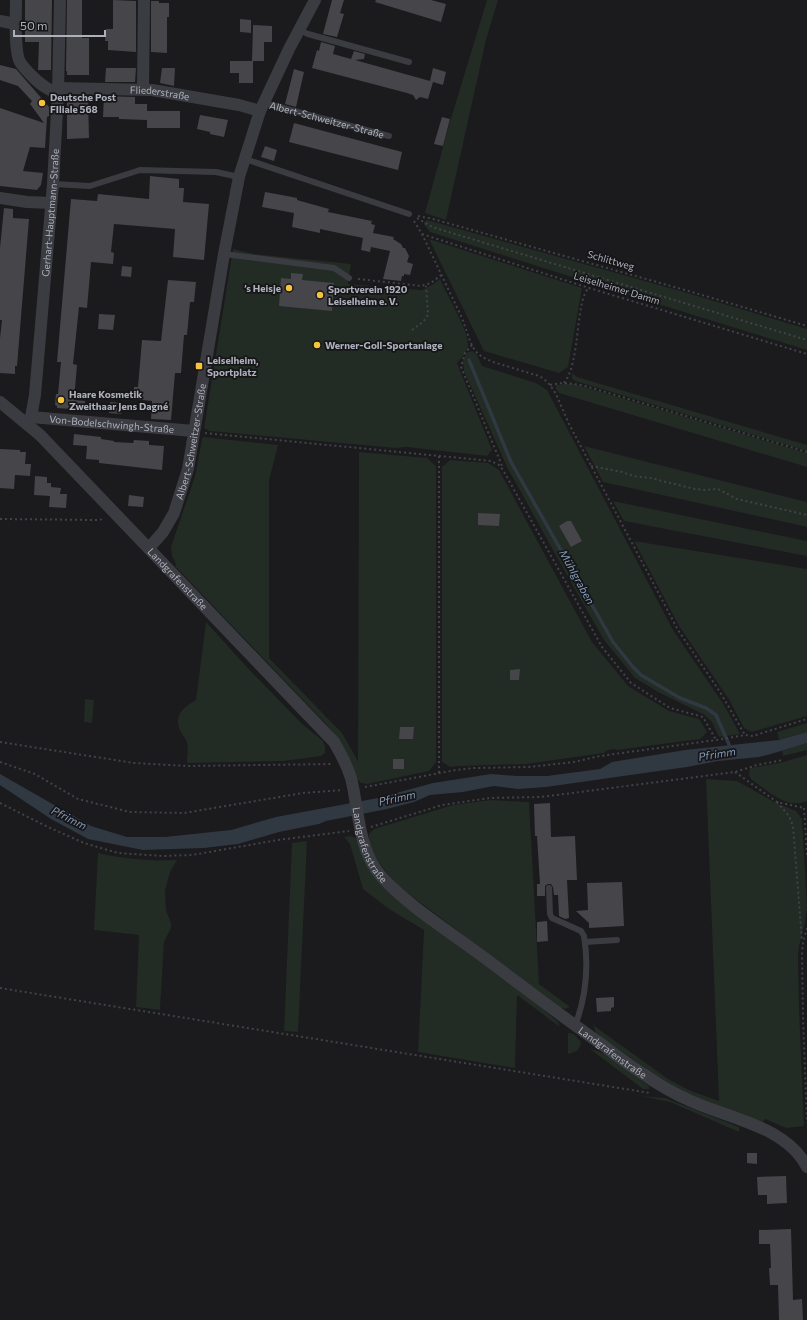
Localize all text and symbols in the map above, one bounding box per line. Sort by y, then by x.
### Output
scale bar [14,12,105,38]
text: 50 m [20,18,48,32]
street label: Fliederstraße [130,84,191,102]
place label: Deutsche Post FIliale 568 [50,91,116,115]
marker: Deutsche Post FIliale 568 [37,98,47,108]
street label: Albert-Schweitzer-Straße [268,99,385,140]
street label: Gerhart-Hauptmann-Straße [39,149,61,277]
street label: Schlittweg [586,248,636,273]
street label: Leiselheimer Damm [572,269,662,307]
place label: ’s Heisje [244,282,281,294]
marker: ’s Heisje [284,283,294,293]
place label: Sportverein 1920 Leiselheim e. V. [328,283,408,307]
marker: Sportverein 1920 Leiselheim e. V. [315,290,325,300]
place label: Werner-Goll-Sportanlage [325,339,443,351]
marker: Werner-Goll-Sportanlage [312,340,322,350]
place label: Leiselheim, Sportplatz [207,354,259,378]
marker: Leiselheim, Sportplatz [194,361,204,371]
street label: Albert-Schweitzer-Straße [173,383,208,501]
place label: Haare Kosmetik Zweithaar Jens Dagné [69,388,168,412]
marker: Haare Kosmetik Zweithaar Jens Dagné [56,395,66,405]
street label: Von-Bodelschwingh-Straße [49,413,175,435]
street label: Landgrafenstraße [145,545,210,612]
water label: Mühlgraben [557,547,598,606]
water label: Pfrimm [697,744,737,763]
water label: Pfrimm [377,787,417,808]
water label: Pfrimm [49,803,89,832]
street label: Landgrafenstraße [351,806,390,885]
street label: Landgrafenstraße [576,1024,649,1081]

